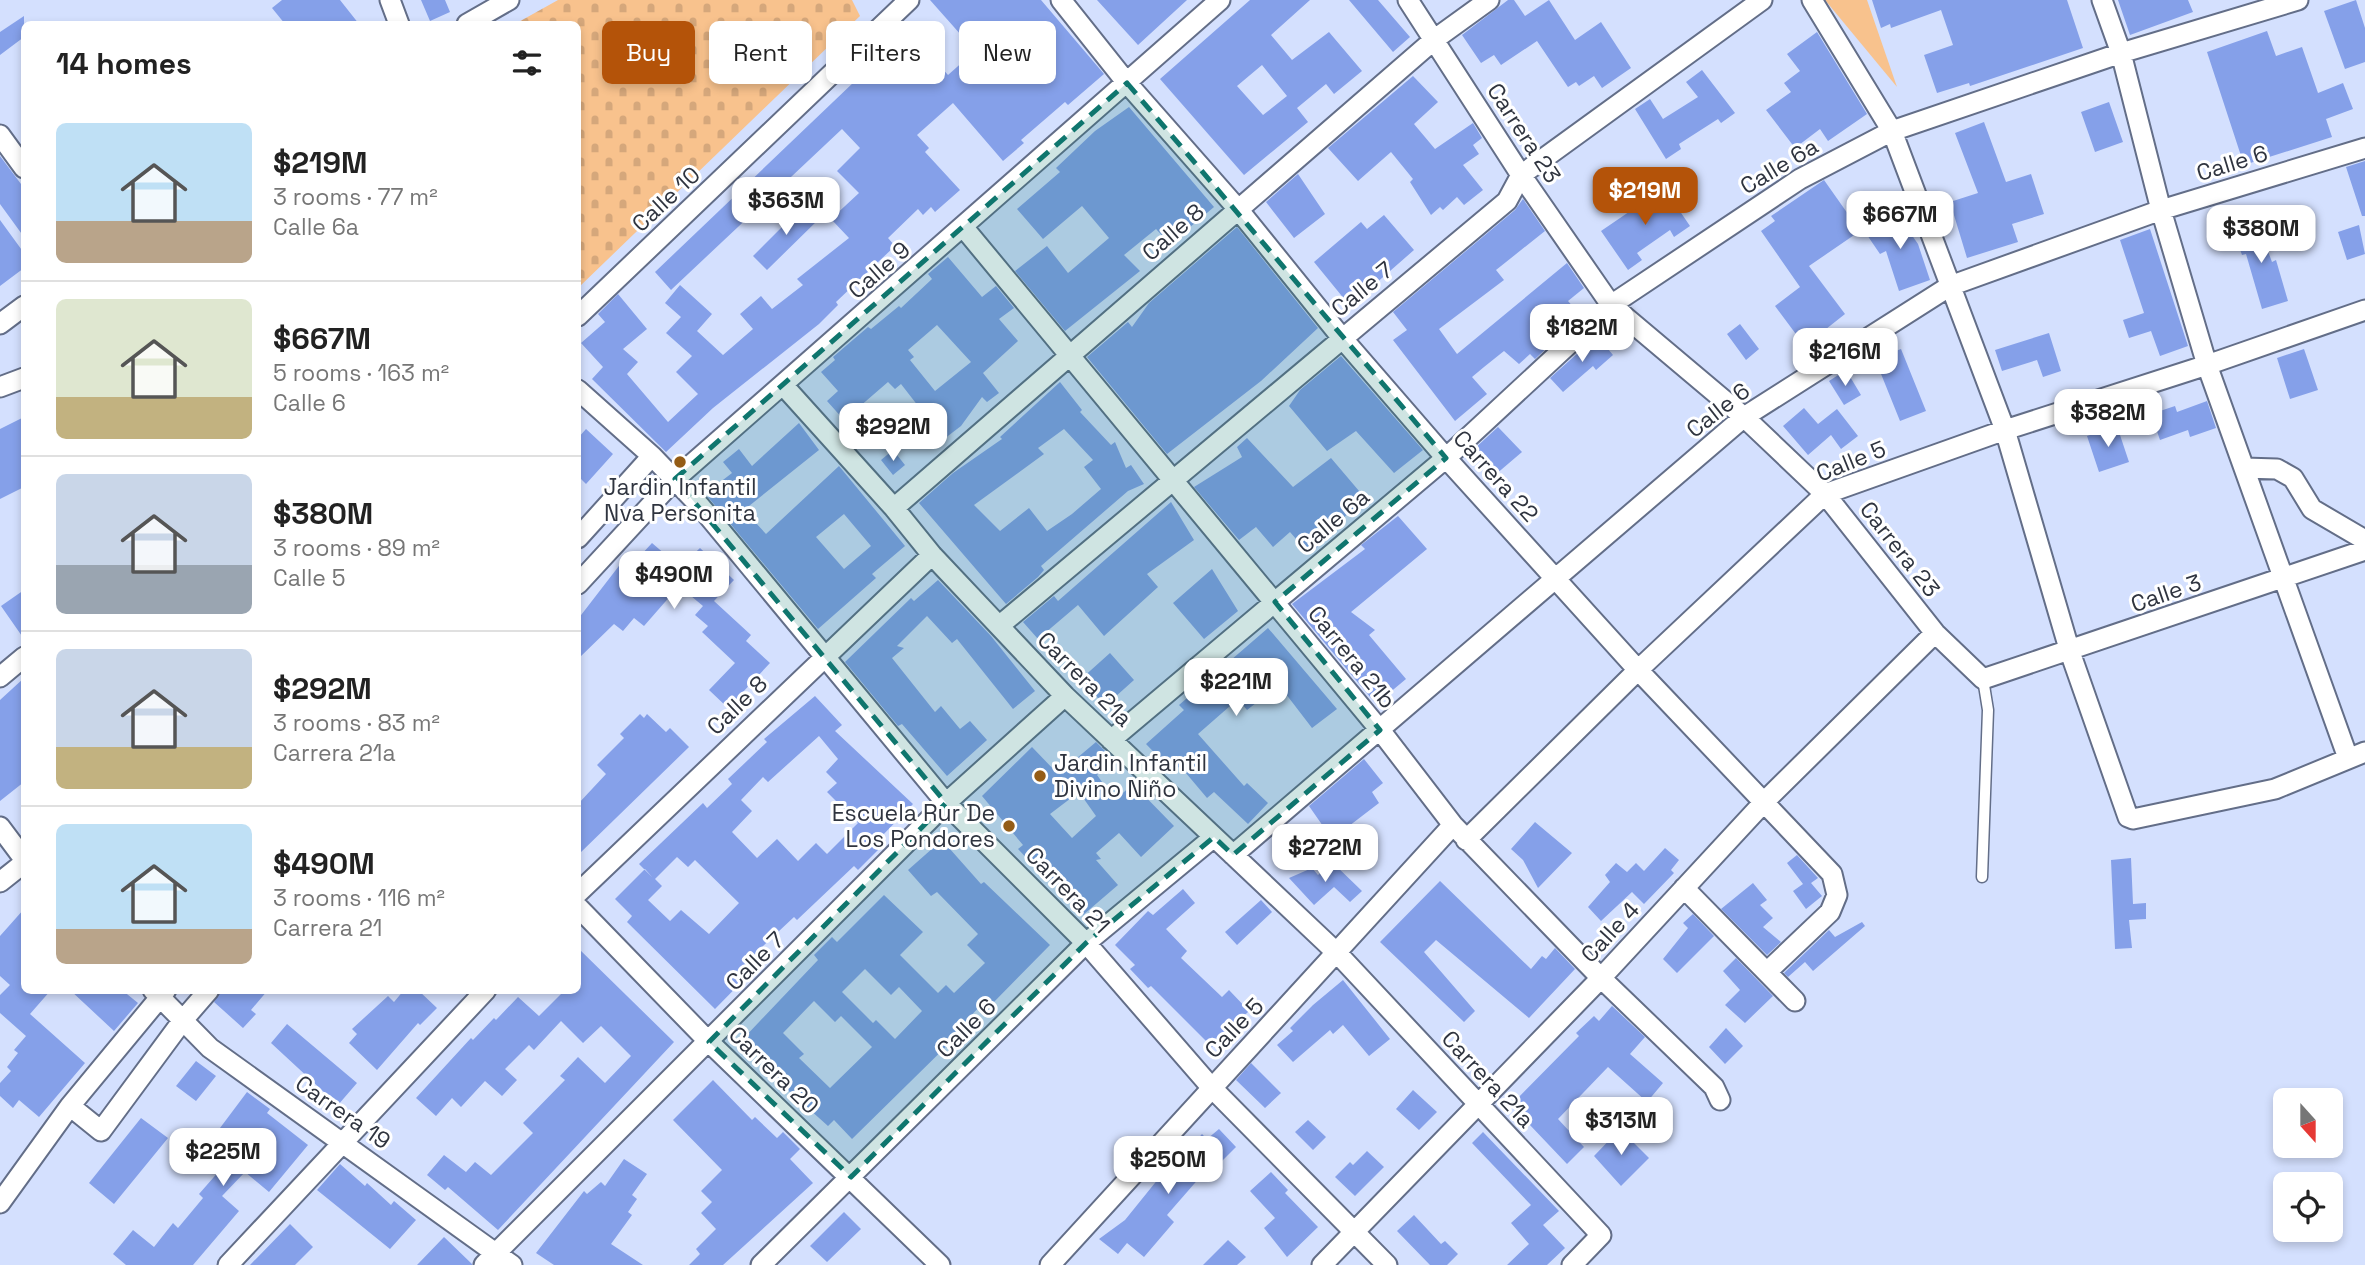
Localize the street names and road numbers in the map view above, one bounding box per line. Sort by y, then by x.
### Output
street label: Carrera 23 [1480,77,1568,189]
street label: Calle 6a [1734,131,1824,201]
street label: Calle 6 [2193,138,2271,188]
street label: Calle 10 [625,160,707,238]
street label: Calle 8 [1136,197,1210,267]
street label: Calle 9 [842,235,916,305]
street label: Calle 7 [1325,255,1399,323]
street label: Calle 6 [1680,376,1756,444]
street label: Carrera 22 [1447,424,1545,528]
street label: Calle 5 [1812,433,1890,489]
street label: Calle 6a [1290,482,1376,560]
street label: Carrera 23 [1853,495,1947,603]
street label: Calle 3 [2127,567,2205,619]
street label: Carrera 21b [1301,599,1403,715]
street label: Carrera 21a [1031,625,1139,733]
street label: Calle 8 [700,669,774,741]
street label: Carrera 21 [1019,840,1117,940]
street label: Calle 4 [1574,895,1646,969]
street label: Calle 7 [719,925,791,997]
street label: Calle 5 [1198,991,1270,1065]
street label: Calle 6 [930,992,1002,1064]
street label: Carrera 20 [722,1019,826,1121]
street label: Carrera 21a [1435,1024,1541,1134]
street label: Carrera 19 [289,1068,397,1156]

